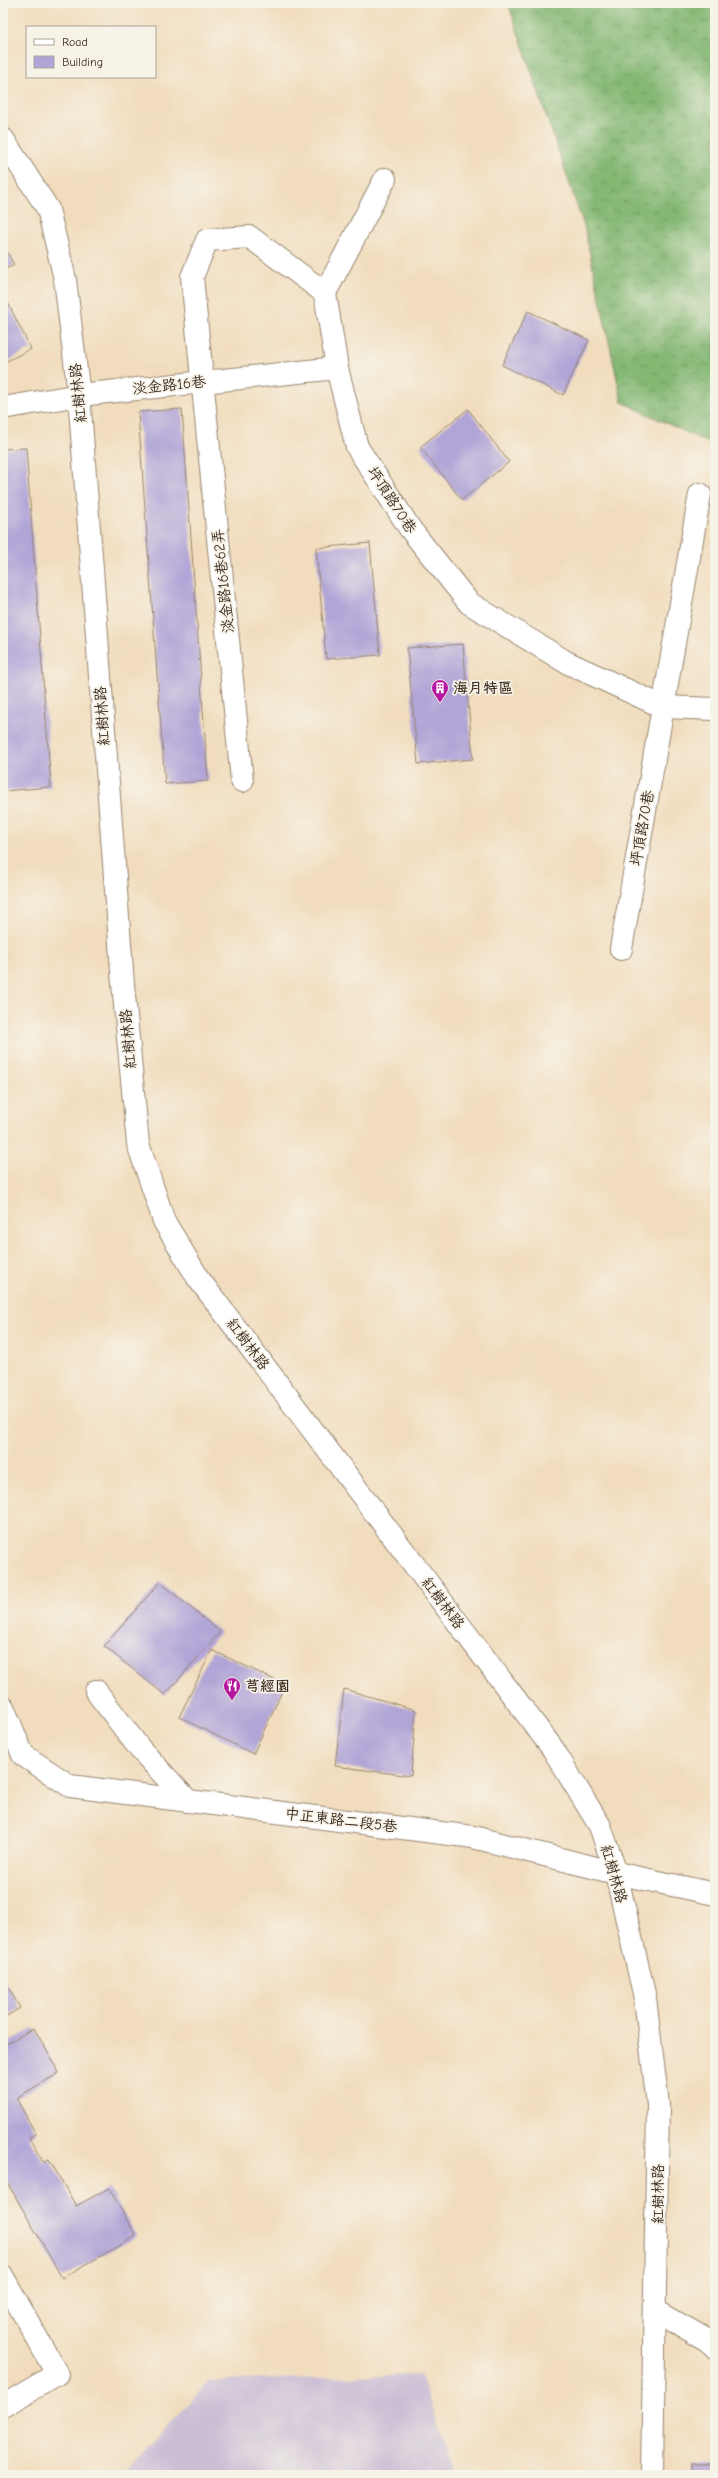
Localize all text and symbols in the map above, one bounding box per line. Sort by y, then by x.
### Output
legend [26,26,156,78]
text: Road [62,35,88,49]
text: Building [62,55,103,69]
street label: 紅樹林路 [66,362,90,424]
street label: 淡金路16巷 [131,372,207,398]
street label: 坪頂路70巷 [364,463,420,537]
street label: 淡金路16巷62弄 [209,528,237,634]
building icon: 海月特區 [430,678,450,703]
place label: 海月特區 [453,679,513,697]
street label: 紅樹林路 [91,685,113,747]
street label: 坪頂路70巷 [627,789,657,867]
street label: 紅樹林路 [116,1008,140,1070]
street label: 紅樹林路 [223,1315,273,1373]
street label: 紅樹林路 [418,1574,468,1632]
restaurant icon: 芎經園 [222,1676,242,1701]
place label: 芎經園 [245,1677,290,1695]
street label: 中正東路二段5巷 [284,1804,398,1836]
street label: 紅樹林路 [597,1843,631,1905]
street label: 紅樹林路 [649,2164,667,2224]

